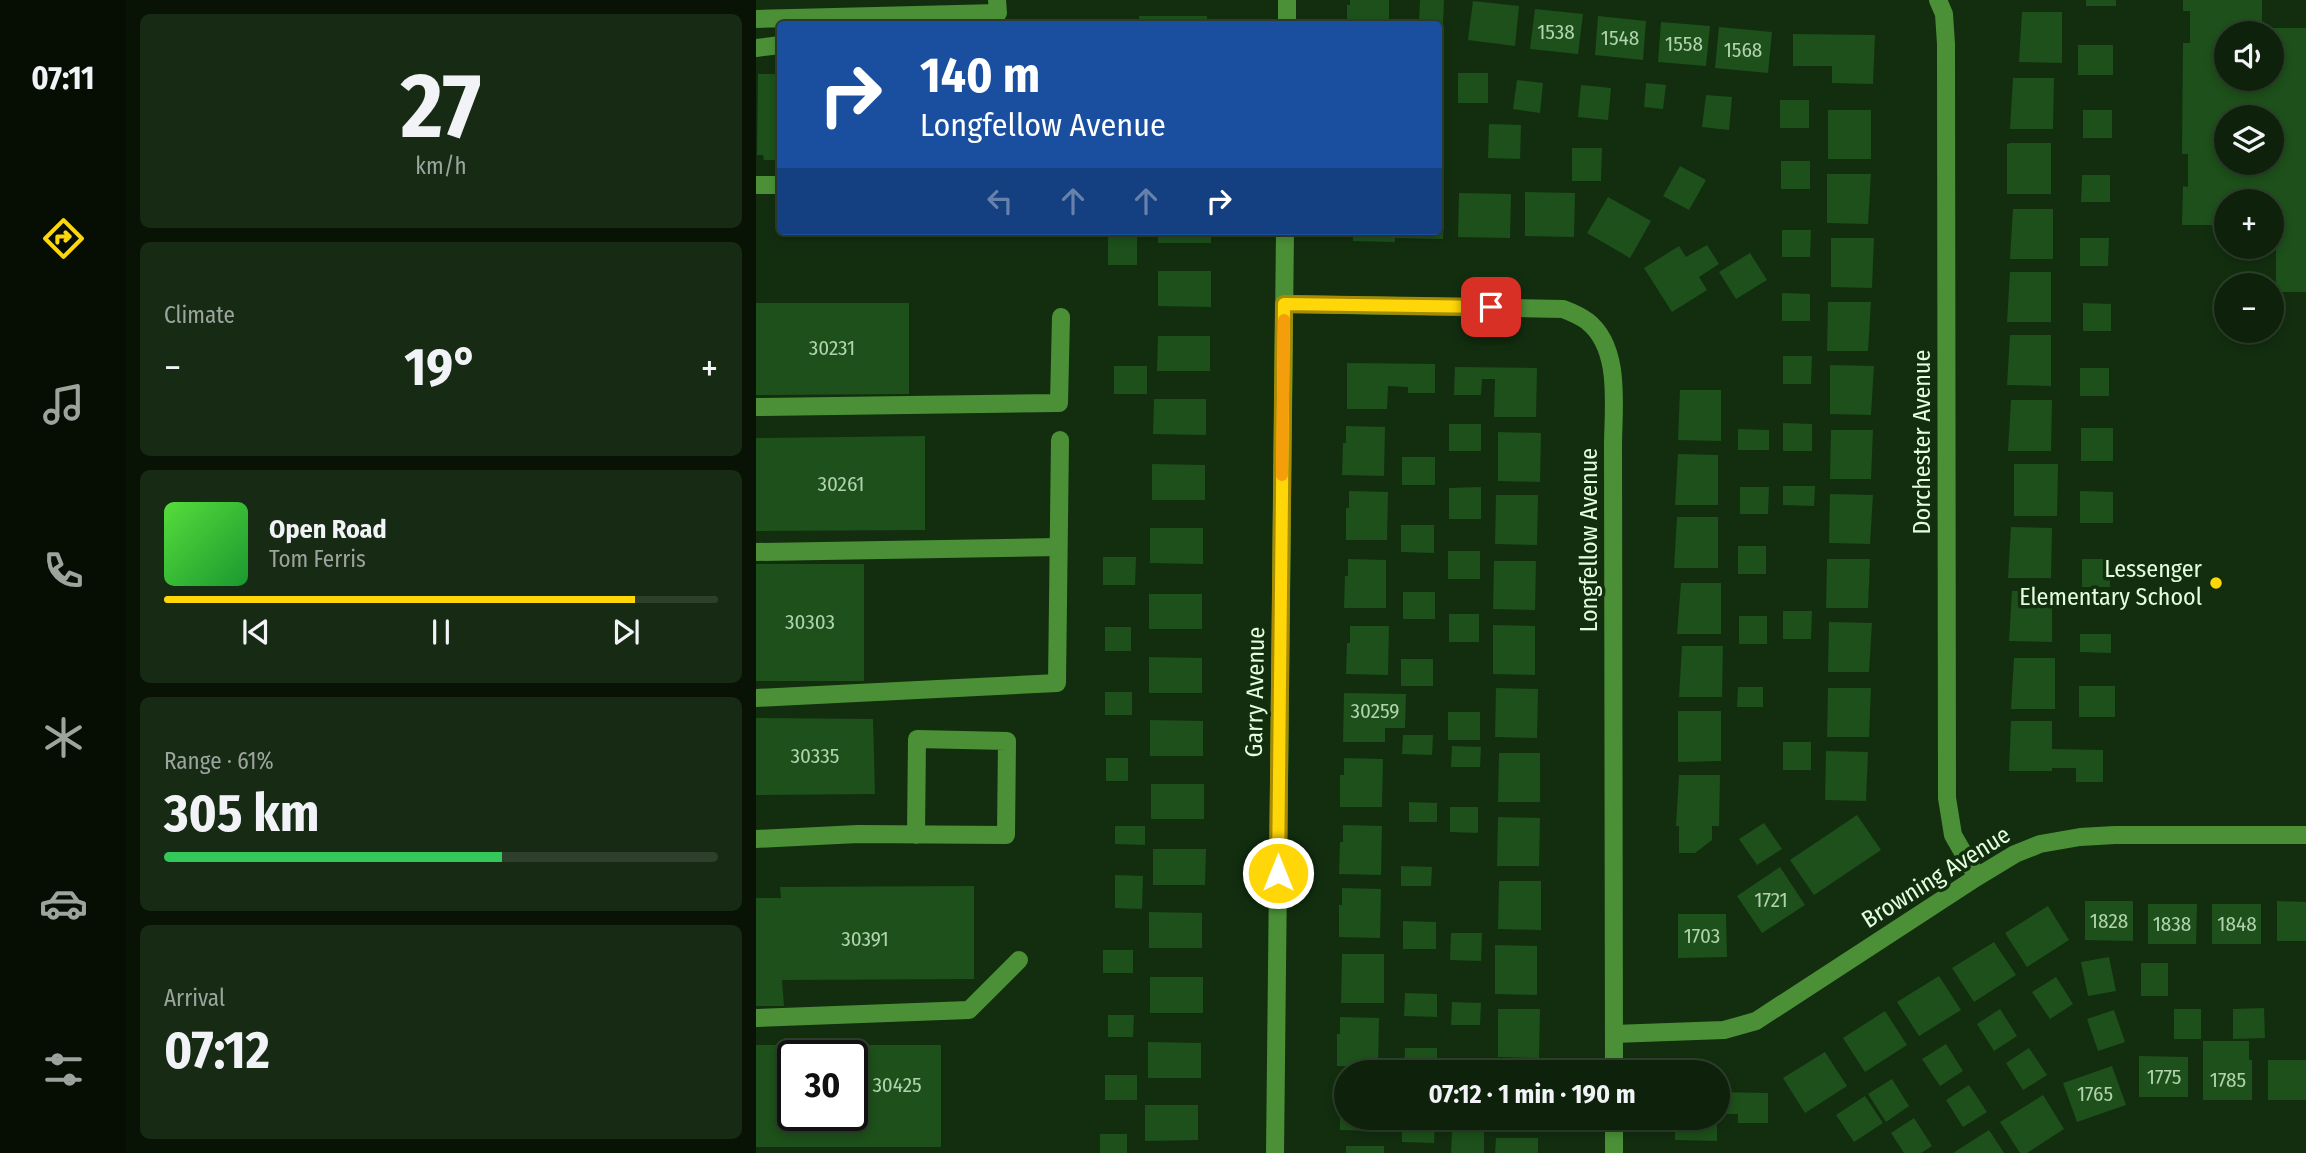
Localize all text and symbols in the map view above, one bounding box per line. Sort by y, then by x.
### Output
house number: 1538 [1537,19,1575,45]
map controls [2214,21,2284,343]
button: sound [2214,21,2284,91]
house number: 1548 [1601,25,1639,51]
house number: 1558 [1665,31,1703,57]
house number: 1568 [1724,37,1762,63]
text: 140 m [920,46,1040,105]
icon: right [805,49,896,140]
text: 27 [401,52,481,161]
text: 07:11 [31,59,95,97]
button: layers [2214,105,2284,175]
text: Longfellow Avenue [920,106,1166,144]
text: km/h [415,152,467,180]
icon: left [981,182,1019,220]
icon: ahead [1054,182,1092,220]
icon: ahead [1127,182,1165,220]
icon: right [1200,182,1238,220]
button: + [2214,189,2284,259]
icon: directions [39,214,88,263]
button: − [2214,273,2284,343]
pin [1461,277,1521,337]
icon: arrive [1472,288,1510,326]
text: Climate [164,301,235,329]
house number: 30231 [809,335,855,361]
text: 19° [404,336,478,399]
text: − [164,345,181,391]
text: + [701,345,718,391]
street label: Dorchester Avenue [1908,350,1936,534]
icon: music [39,380,88,429]
street label: Longfellow Avenue [1575,448,1603,632]
house number: 30261 [817,471,865,497]
text: Open Road [269,514,387,545]
text: Tom Ferris [269,545,366,573]
icon: phone [39,546,88,595]
place label: Lessenger Elementary School [2019,555,2203,611]
marker: Lessenger Elementary School [2208,575,2224,591]
house number: 30303 [785,609,835,635]
icon: previous [237,613,275,651]
icon: pause [422,613,460,651]
icon: next [607,613,645,651]
street label: Garry Avenue [1240,626,1270,758]
house number: 30259 [1351,698,1399,724]
icon: climate [39,713,88,762]
house number: 30335 [791,743,839,769]
text: Range · 61% [164,747,274,775]
text: 305 km [164,782,319,845]
street label: Browning Avenue [1857,820,2015,934]
position arrow [1241,836,1315,910]
icon: car [39,879,88,928]
house number: 1721 [1754,887,1788,913]
house number: 1828 [2090,908,2128,934]
house number: 1838 [2153,911,2191,937]
house number: 1848 [2217,911,2257,937]
house number: 1703 [1684,923,1720,949]
house number: 30391 [841,926,889,952]
text: Arrival [164,984,225,1012]
text: 07:12 [164,1019,270,1082]
speed limit sign: 30 [777,1040,868,1131]
icon: filters [39,1045,88,1094]
house number: 1775 [2147,1064,2181,1090]
house number: 1785 [2210,1067,2246,1093]
house number: 30425 [872,1072,922,1098]
text: 07:12 · 1 min · 190 m [1429,1079,1635,1110]
house number: 1765 [2077,1081,2113,1107]

